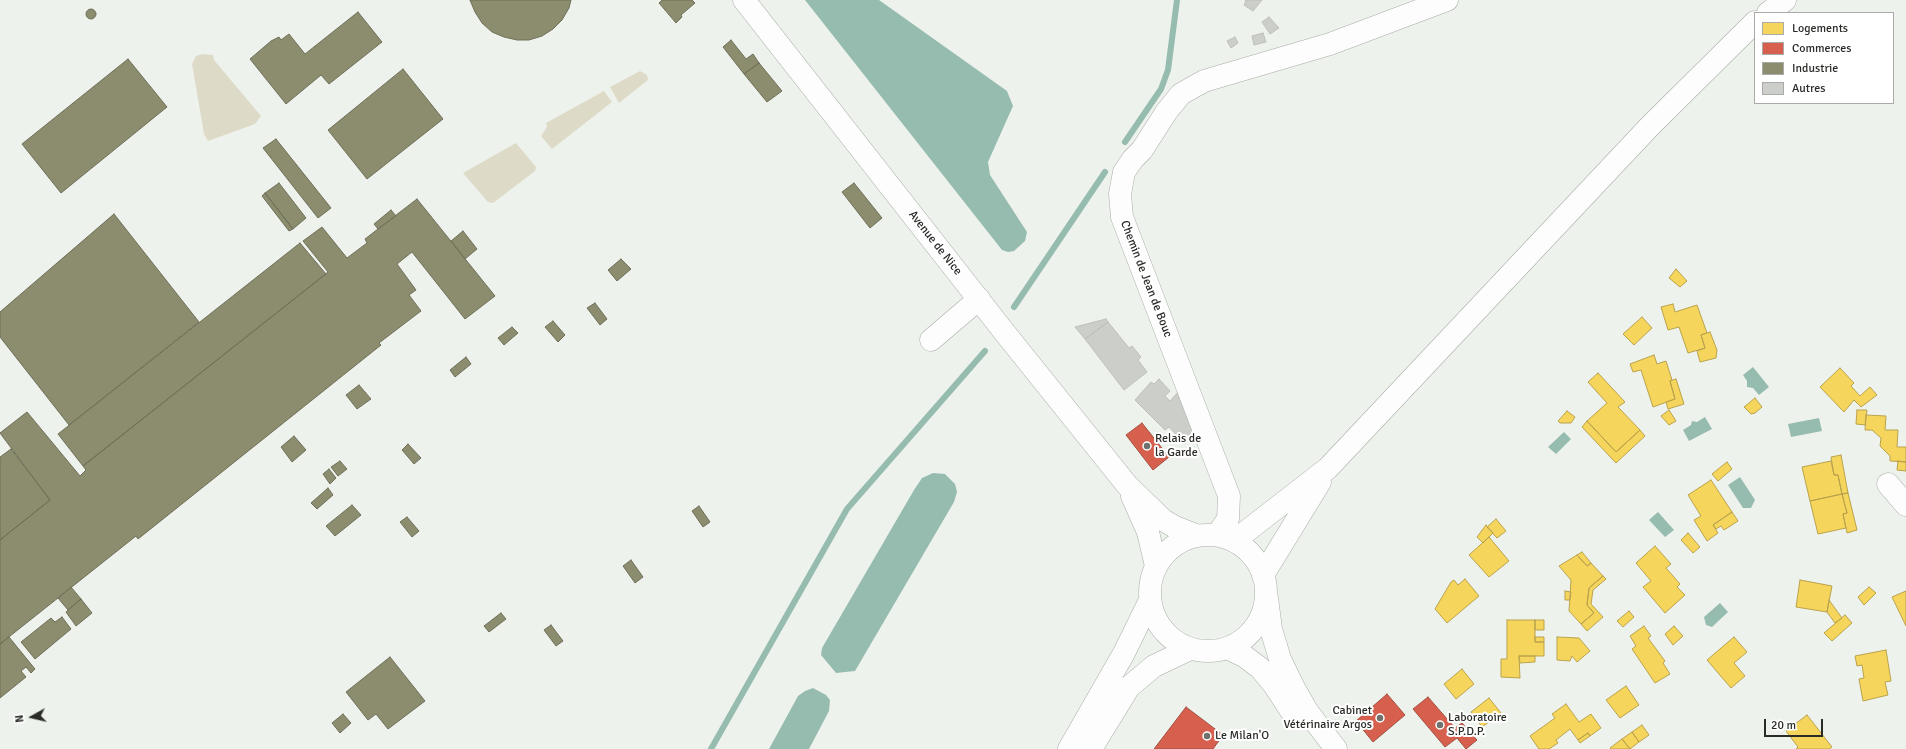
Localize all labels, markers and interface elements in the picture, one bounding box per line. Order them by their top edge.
legend [1754,12,1894,104]
text: Logements [1792,21,1848,36]
text: Commerces [1792,41,1852,56]
text: Industrie [1792,61,1838,76]
text: Autres [1792,81,1825,96]
street label: Avenue de Nice [905,208,965,278]
street label: Chemin de Jean de Bouc [1117,218,1175,340]
place label: Relais de la Garde [1155,432,1201,460]
marker: Relais de la Garde [1142,441,1152,451]
north arrow [12,697,52,737]
place label: Cabinet Vétérinaire Argos [1284,704,1372,732]
place label: Laboratoire S.P.D.P. [1448,711,1507,739]
scale bar [1766,711,1825,737]
marker: Cabinet Vétérinaire Argos [1375,713,1385,723]
text: N [13,714,27,723]
text: 20 m [1771,718,1796,733]
marker: Laboratoire S.P.D.P. [1435,720,1445,730]
place label: Le Milan'O [1215,729,1269,743]
marker: Le Milan'O [1202,731,1212,741]

